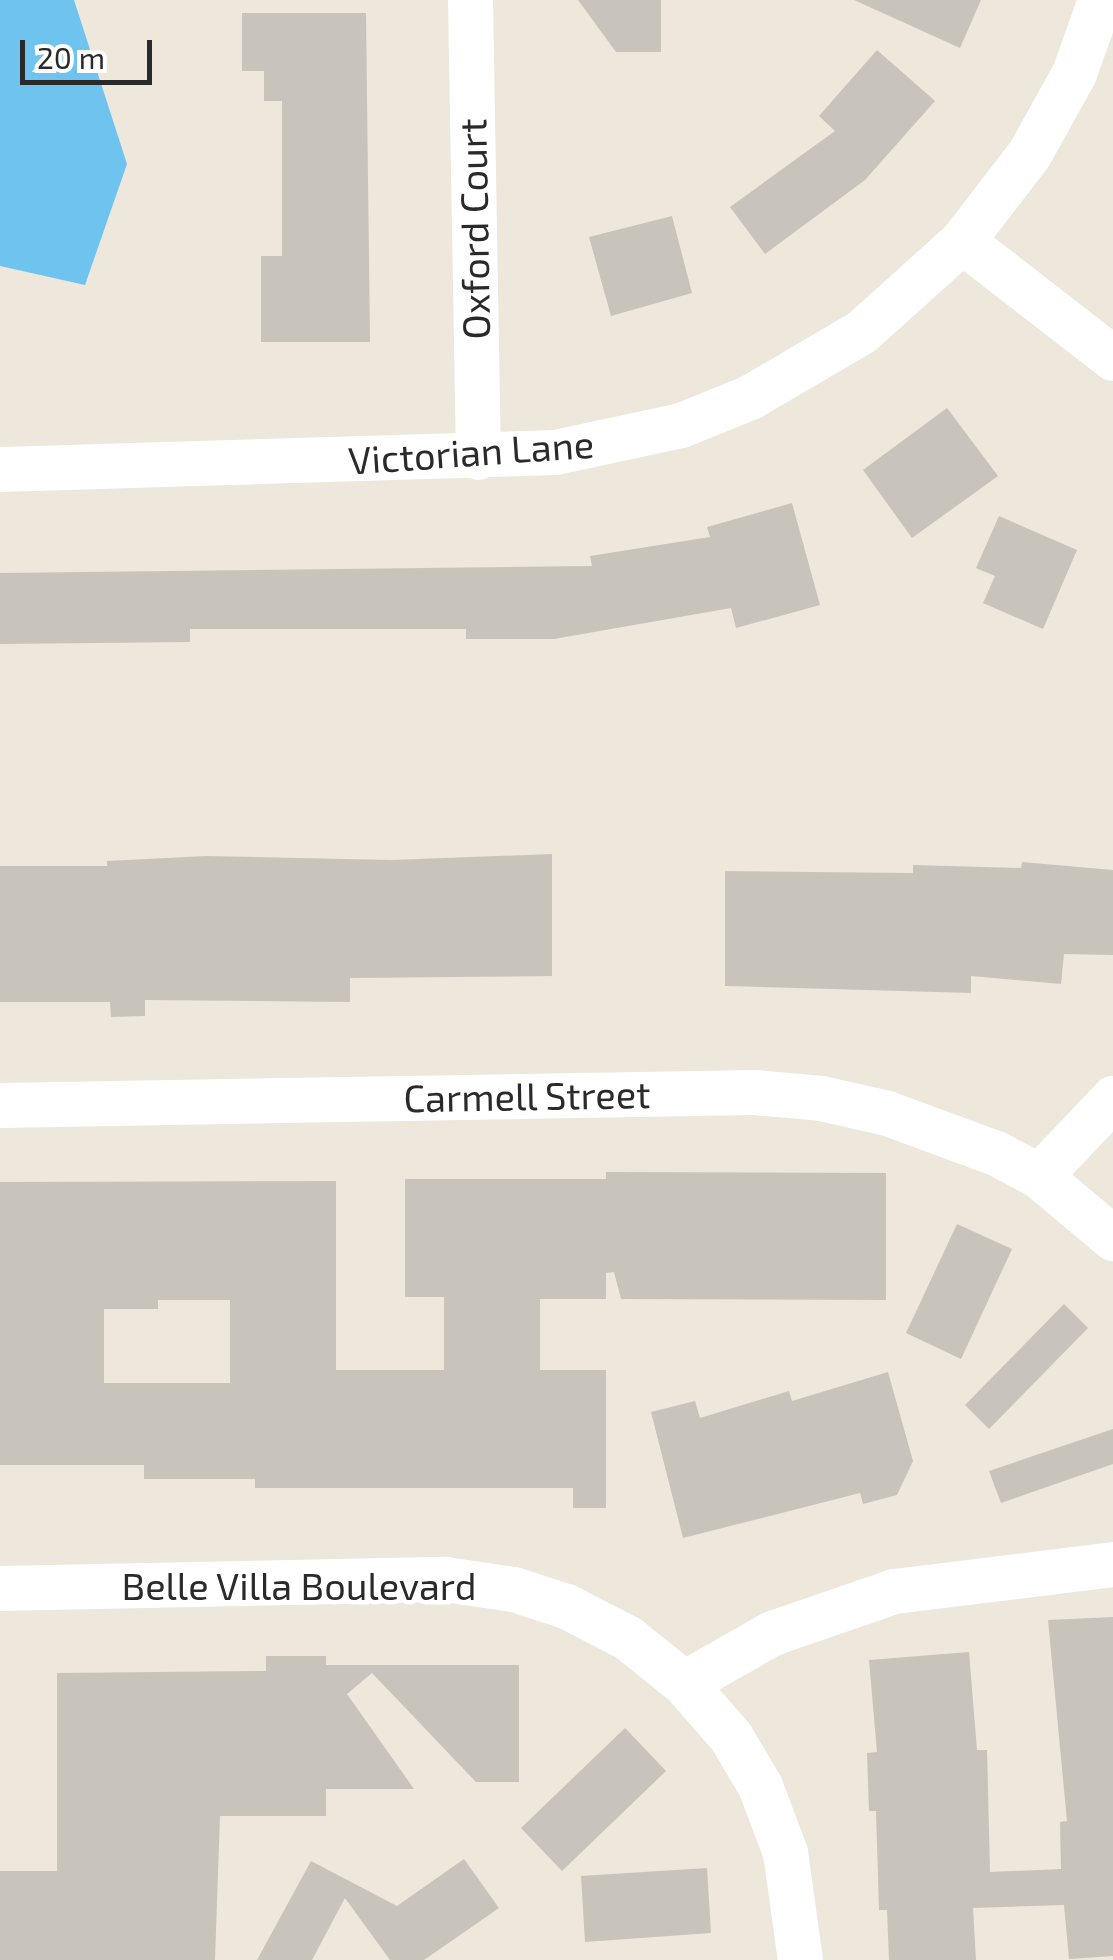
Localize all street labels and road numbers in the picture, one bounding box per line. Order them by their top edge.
street label: Oxford Court [449,118,499,340]
street label: Victorian Lane [347,421,595,483]
street label: Carmell Street [403,1071,651,1121]
street label: Belle Villa Boulevard [121,1563,477,1609]

